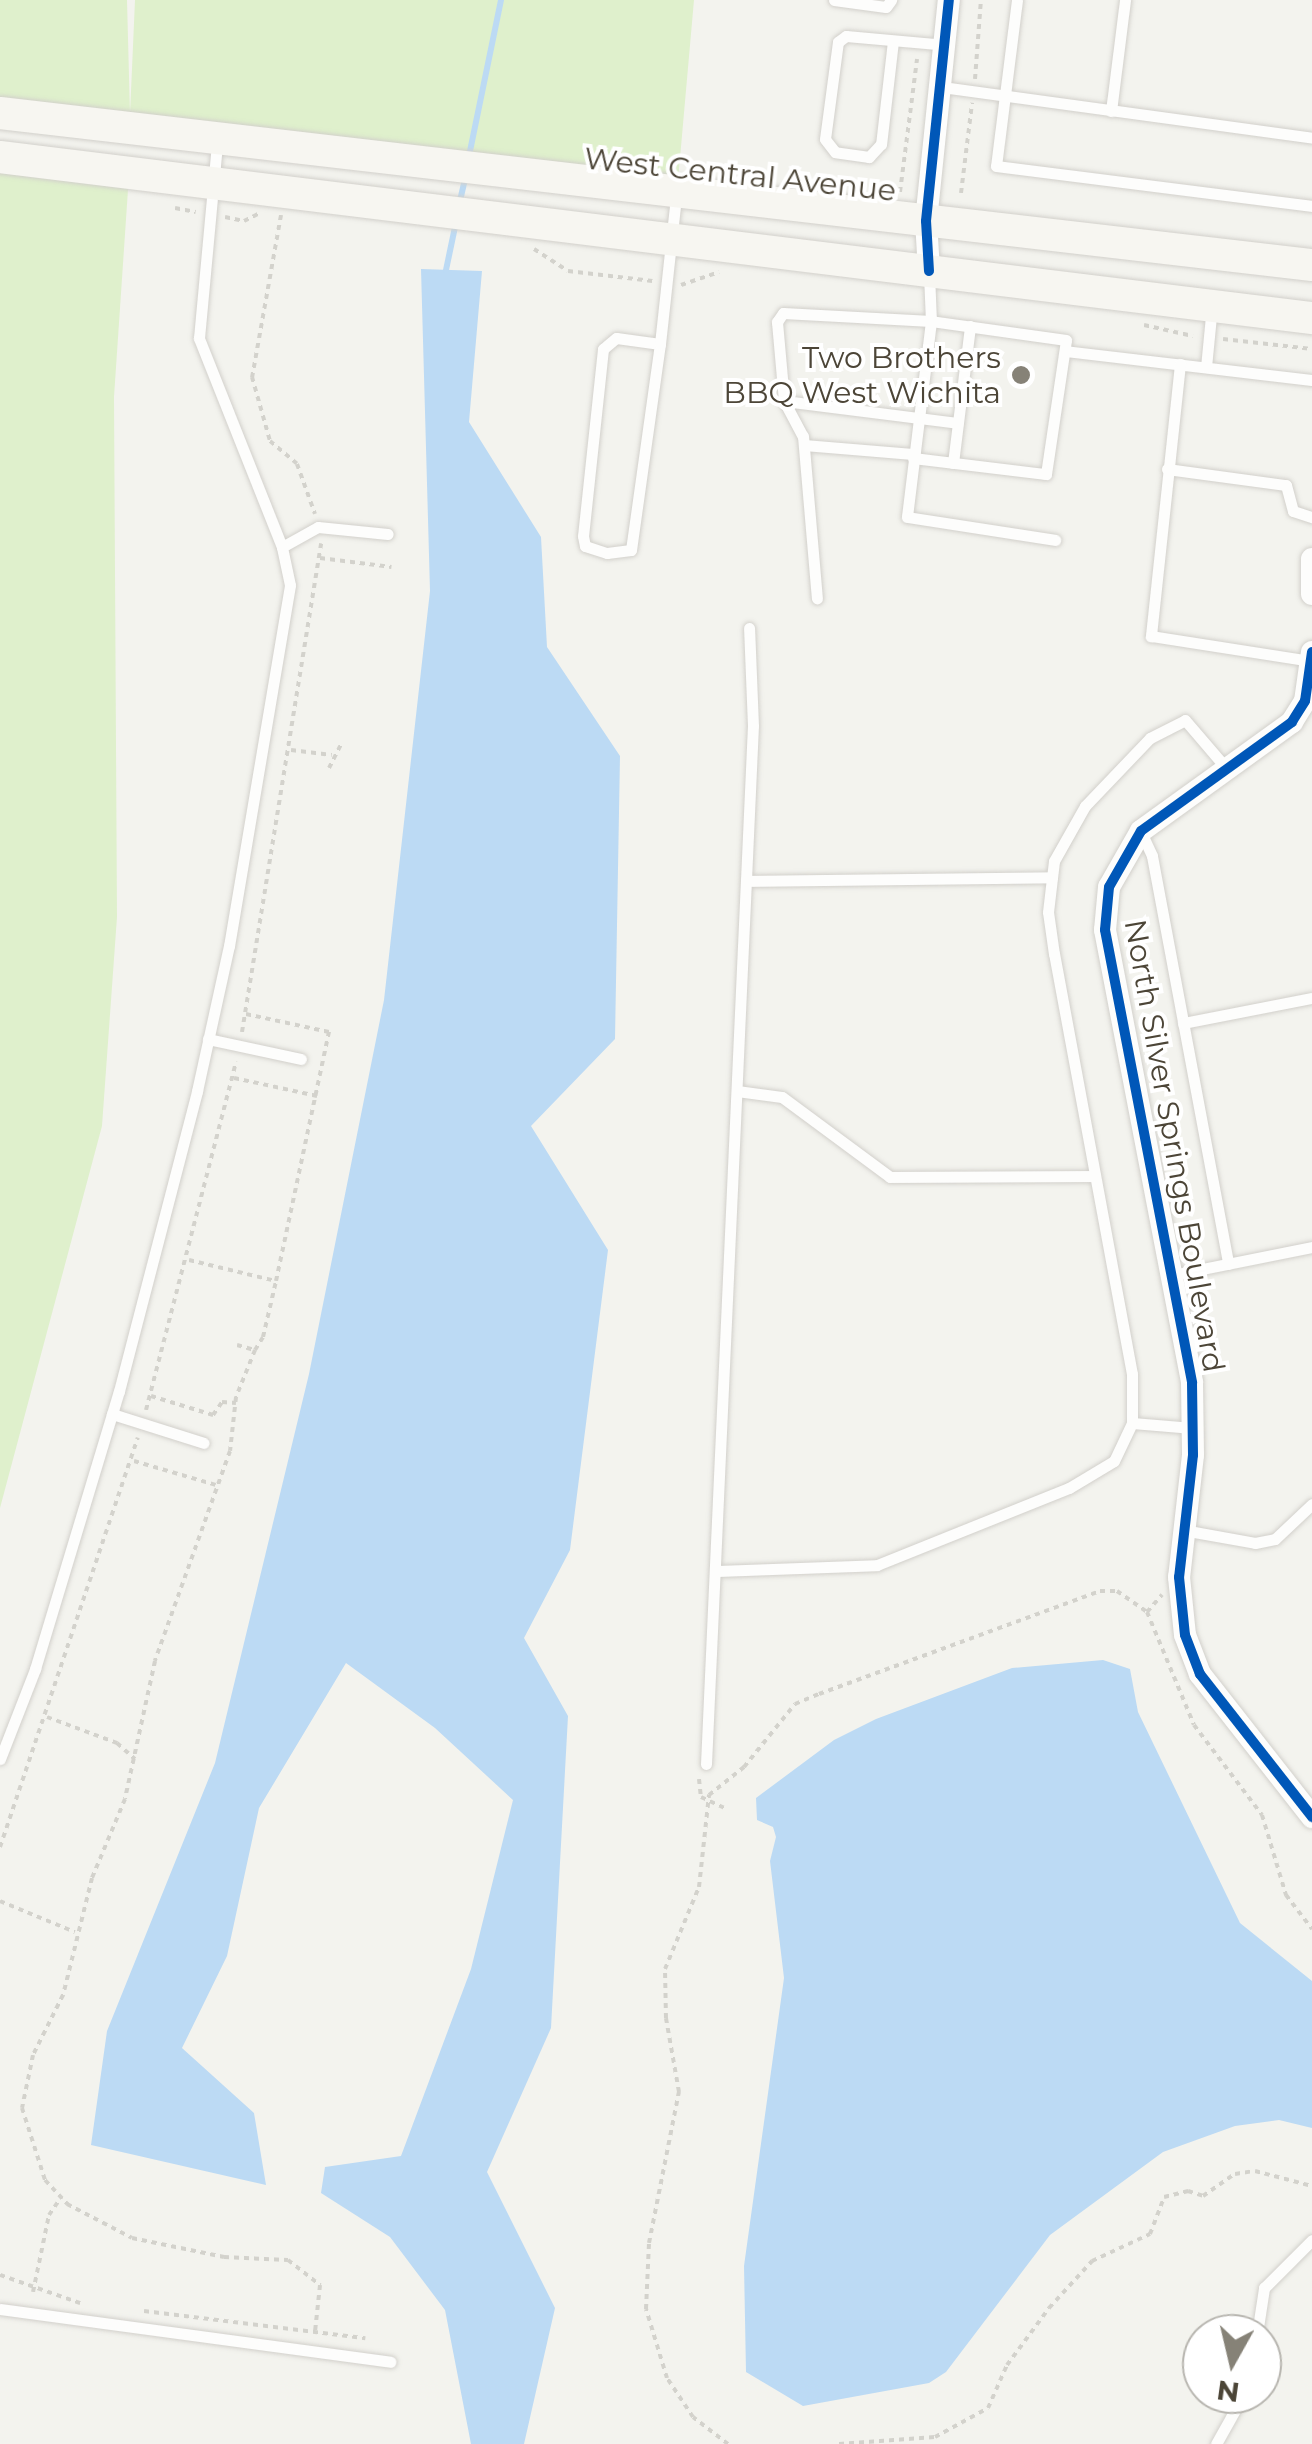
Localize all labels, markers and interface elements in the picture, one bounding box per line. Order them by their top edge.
street label: West Central Avenue [582,141,898,209]
place label: Two Brothers BBQ West Wichita [723,340,1001,410]
marker: Two Brothers BBQ West Wichita [1010,364,1032,386]
street label: North Silver Springs Boulevard [1116,917,1232,1375]
north arrow [1182,2314,1282,2414]
text: N [1215,2373,1242,2410]

